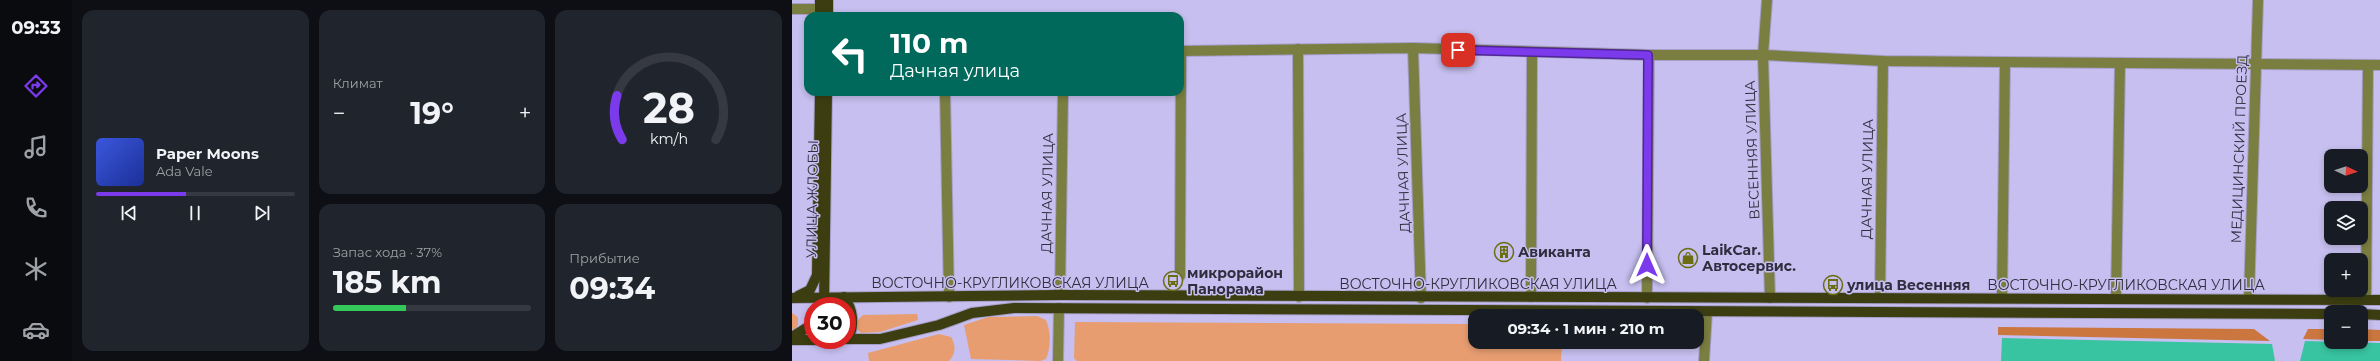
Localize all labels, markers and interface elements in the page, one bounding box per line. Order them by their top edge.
text: 09:33 [11,17,61,39]
text: 110 m [890,26,968,60]
icon: left [824,28,876,80]
pin [1441,33,1475,67]
icon: arrive [1447,39,1469,61]
street label: МЕДИЦИНСКИЙ ПРОЕЗД [2227,54,2251,244]
text: Дачная улица [890,60,1020,82]
icon: directions [22,72,50,100]
text: Климат [333,75,383,91]
street label: ВЕСЕННЯЯ УЛИЦА [1741,80,1763,220]
text: 28 [643,83,695,133]
text: 19° [410,95,454,132]
text: − [333,100,345,127]
text: + [519,100,531,127]
street label: ДАЧНАЯ УЛИЦА [1392,112,1414,233]
street label: ДАЧНАЯ УЛИЦА [1857,118,1877,239]
text: km/h [650,130,688,148]
street label: ДАЧНАЯ УЛИЦА [1037,132,1057,253]
icon: music [22,133,50,161]
street label: УЛИЦА ЖЛОБЫ [802,140,822,258]
text: Paper Moons [156,144,259,163]
north arrow [2324,149,2368,193]
map controls [2324,149,2368,349]
text: Ada Vale [156,163,213,179]
icon: phone [22,194,50,222]
button: layers [2324,201,2368,245]
icon: previous [118,202,140,224]
icon: pause [184,202,206,224]
icon: next [251,202,273,224]
building icon: Авиканта [1493,241,1515,263]
place label: LaikCar. Автосервис. [1702,241,1796,275]
place label: Авиканта [1518,243,1591,261]
text: Запас хода · 37% [333,244,442,260]
position arrow [1626,244,1668,286]
shop icon: LaikCar. Автосервис. [1677,247,1699,269]
text: Прибытие [569,250,640,266]
button: + [2324,253,2368,297]
icon: climate [22,255,50,283]
text: 185 km [333,264,442,301]
place label: микрорайон Панорама [1187,264,1283,298]
text: 09:34 [569,270,655,307]
bus stop icon: микрорайон Панорама [1162,270,1184,292]
street label: ВОСТОЧНО-КРУГЛИКОВСКАЯ УЛИЦА [871,274,1149,292]
bus stop icon: улица Весенняя [1822,274,1844,296]
street label: ВОСТОЧНО-КРУГЛИКОВСКАЯ УЛИЦА [1339,275,1617,293]
place label: улица Весенняя [1846,276,1970,294]
street label: ВОСТОЧНО-КРУГЛИКОВСКАЯ УЛИЦА [1987,276,2265,294]
speed limit sign: 30 [804,297,856,349]
button: − [2324,305,2368,349]
icon: car [22,316,50,344]
text: 09:34 · 1 мин · 210 m [1507,319,1665,338]

